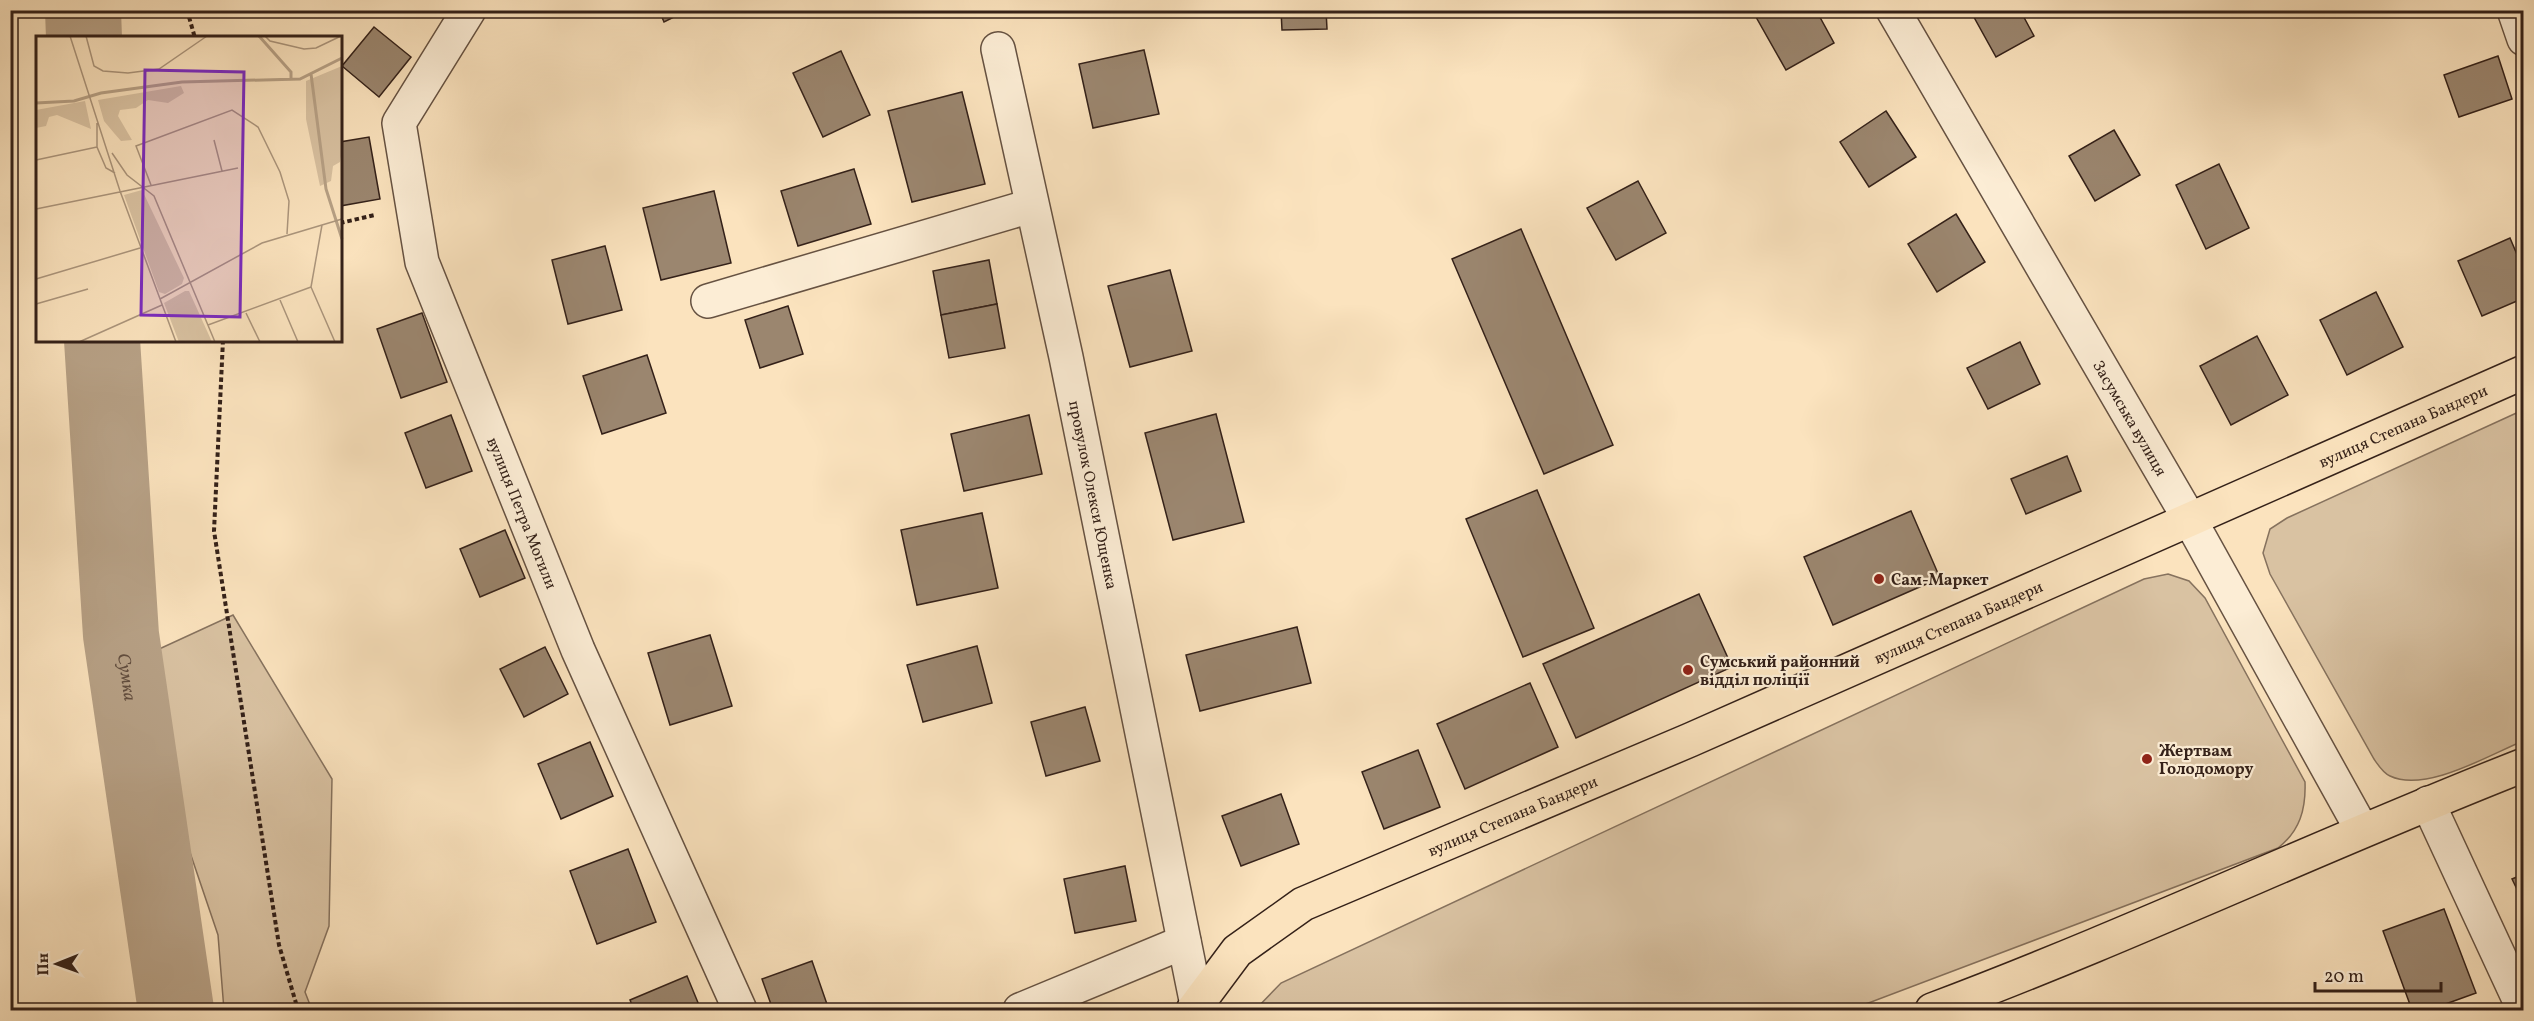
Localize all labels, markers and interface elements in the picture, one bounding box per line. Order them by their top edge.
inset map [36,36,342,342]
street label: Засумська вулиця [2086,357,2171,481]
street label: вулиця Степана Бандери [2316,380,2492,474]
street label: провулок Олекси Ющенка [1062,399,1122,592]
street label: вулиця Петра Могили [481,434,561,593]
place label: Сам-Маркет [1891,570,1989,592]
marker: Сам-Маркет [1872,572,1886,586]
street label: вулиця Степана Бандери [1871,577,2047,670]
water label: Сумка [110,652,142,703]
place label: Сумський районний відділ поліції [1700,652,1860,692]
marker: Сумський районний відділ поліції [1681,663,1695,677]
place label: Жертвам Голодомору [2159,741,2253,781]
marker: Жертвам Голодомору [2140,752,2154,766]
street label: вулиця Степана Бандери [1425,771,1602,863]
north arrow [27,934,87,994]
text: Пн [33,953,55,976]
scale bar [2315,955,2441,993]
text: 20 m [2324,965,2364,990]

